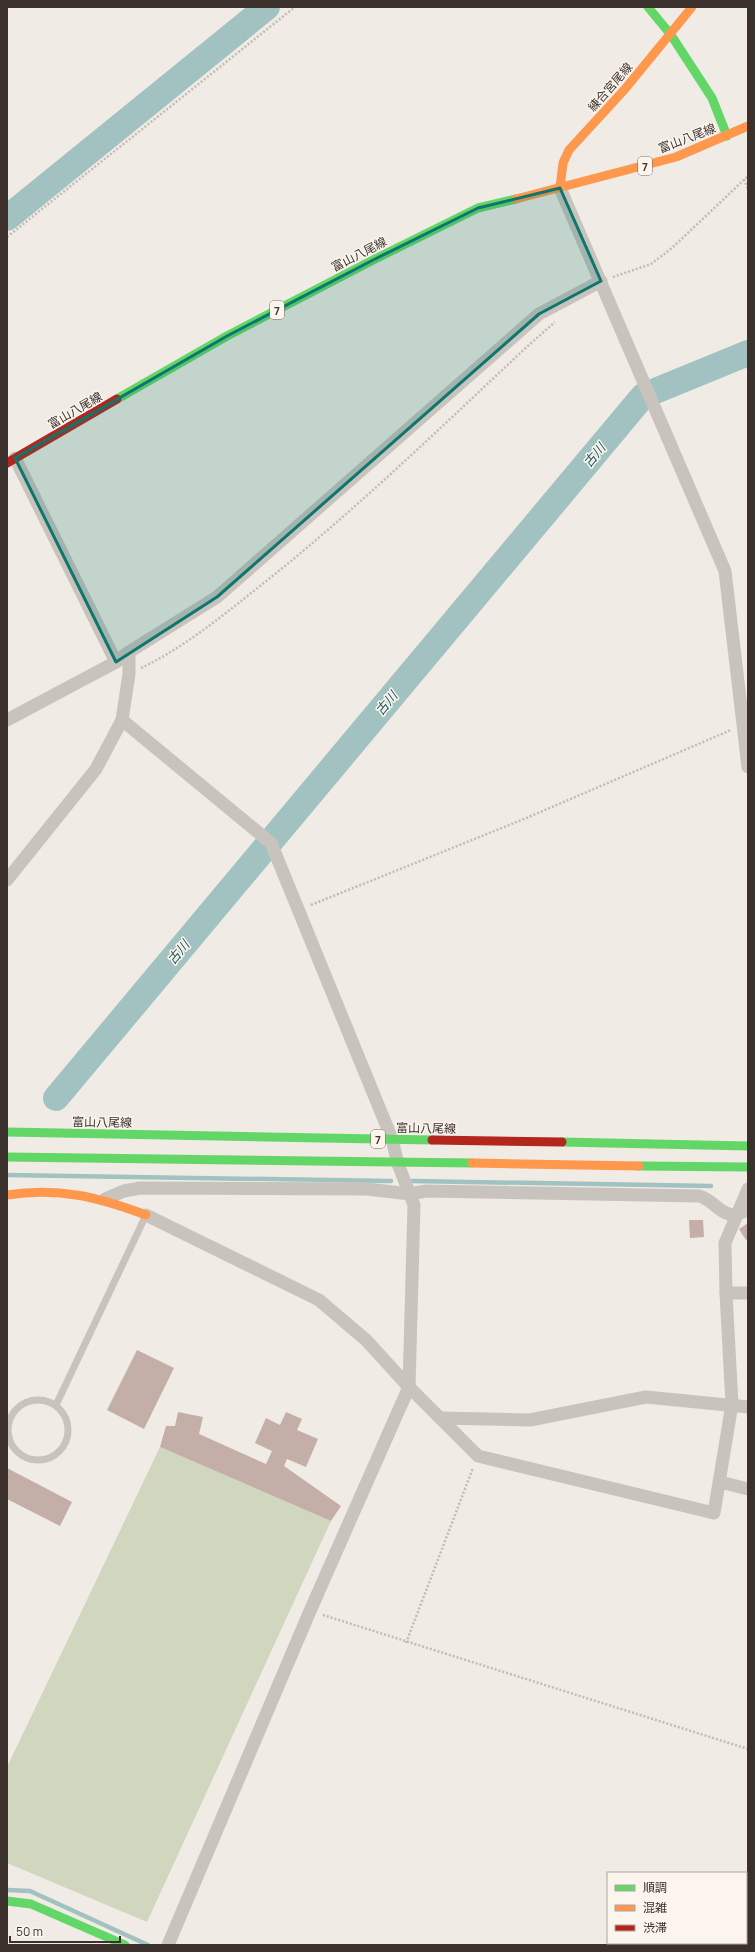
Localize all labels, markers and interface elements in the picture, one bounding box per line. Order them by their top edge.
street label: 練合宮尾線 [584,59,636,115]
street label: 富山八尾線 [656,119,718,157]
road number: 7 [638,157,652,175]
street label: 富山八尾線 [328,233,390,275]
road number: 7 [270,301,284,319]
street label: 富山八尾線 [45,388,105,432]
water label: 古川 [579,438,611,471]
water label: 古川 [371,686,403,719]
water label: 古川 [163,935,195,968]
street label: 富山八尾線 [72,1113,132,1131]
street label: 富山八尾線 [396,1119,456,1137]
road number: 7 [371,1130,385,1148]
legend [607,1872,747,1944]
text: 順調 [643,1879,667,1896]
text: 混雑 [643,1899,667,1916]
scale bar [10,1918,120,1944]
text: 渋滞 [643,1919,667,1936]
text: 50 m [16,1923,43,1940]

